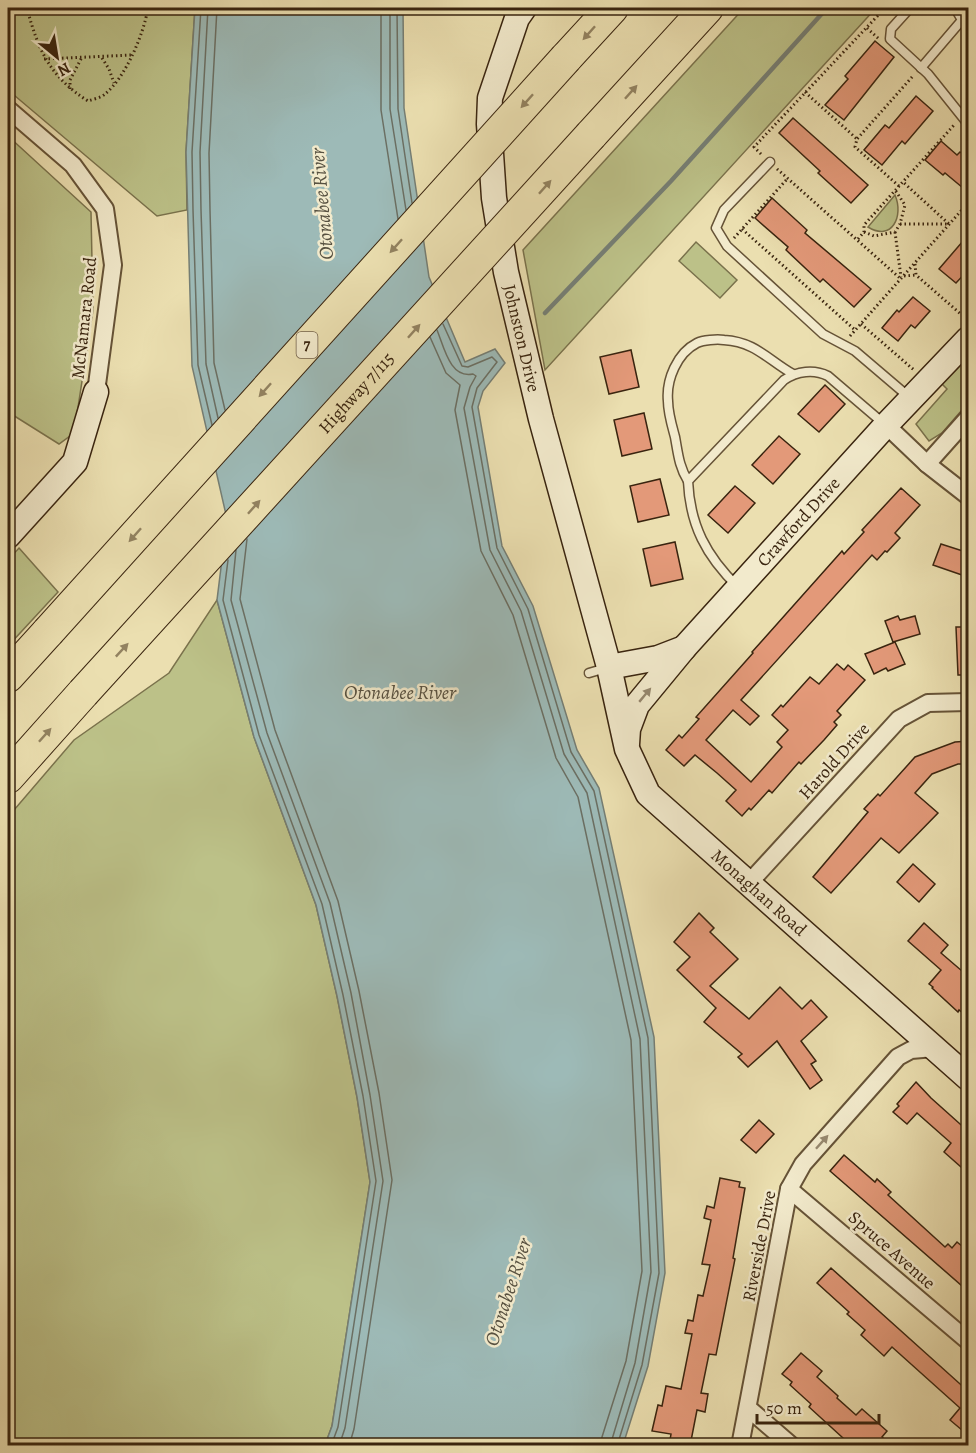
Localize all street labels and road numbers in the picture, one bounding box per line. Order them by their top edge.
street label: McNamara Road [66,256,102,380]
street label: Johnston Drive [497,282,546,394]
road number: 7 [296,332,318,358]
street label: Highway 7/115 [313,347,400,439]
street label: Crawford Drive [751,472,845,572]
street label: Harold Drive [793,718,875,804]
street label: Monaghan Road [706,844,812,942]
street label: Riverside Drive [736,1188,782,1304]
street label: Spruce Avenue [843,1205,941,1295]

